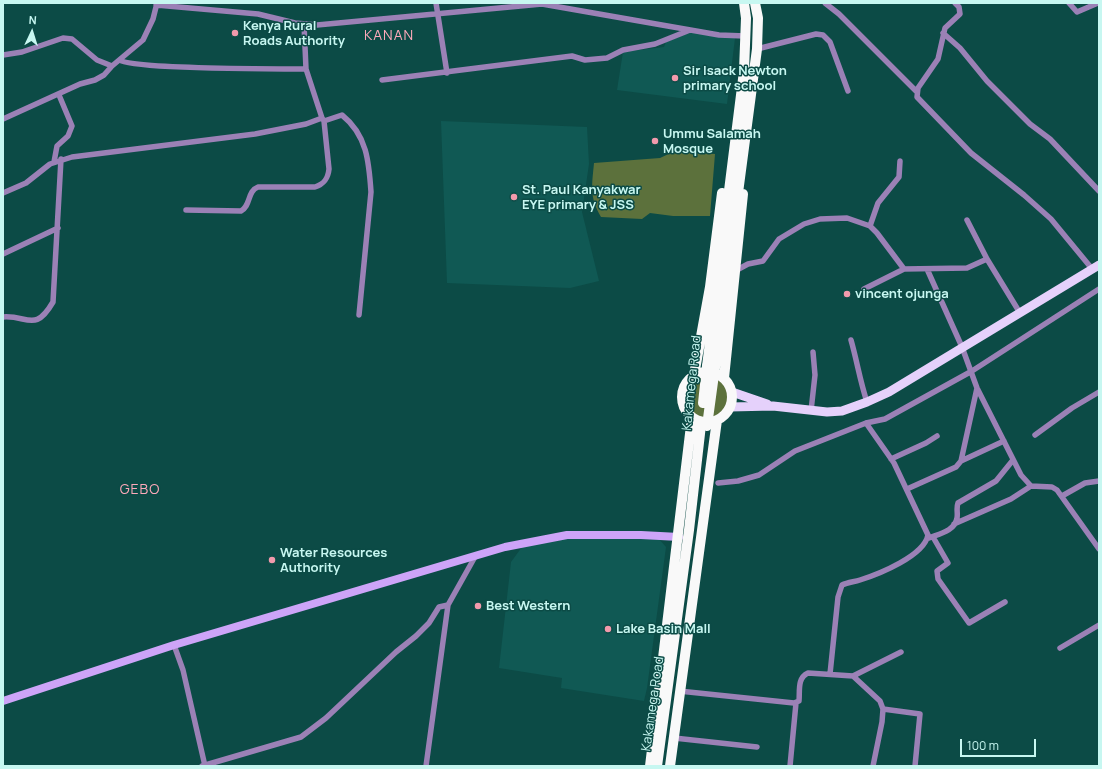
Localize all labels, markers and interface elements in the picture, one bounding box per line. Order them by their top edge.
north arrow [12,12,52,52]
text: N [28,12,37,27]
place label: Kenya Rural Roads Authority [243,18,345,49]
marker: Kenya Rural Roads Authority [230,28,240,38]
district label: KANAN [364,28,414,44]
place label: Sir Isack Newton primary school [683,63,787,94]
marker: Sir Isack Newton primary school [670,73,680,83]
place label: Ummu Salamah Mosque [663,126,761,157]
marker: Ummu Salamah Mosque [650,136,660,146]
place label: St. Paul Kanyakwar EYE primary & JSS [522,182,641,213]
marker: St. Paul Kanyakwar EYE primary & JSS [509,192,519,202]
place label: vincent ojunga [855,286,949,302]
marker: vincent ojunga [842,289,852,299]
street label: Kakamega Road [679,335,705,431]
district label: GEBO [120,482,160,498]
place label: Water Resources Authority [280,545,387,576]
marker: Water Resources Authority [267,555,277,565]
place label: Best Western [486,598,570,614]
marker: Best Western [473,601,483,611]
place label: Lake Basin Mall [616,621,711,637]
marker: Lake Basin Mall [603,624,613,634]
street label: Kakamega Road [639,656,667,752]
scale bar [962,731,1038,757]
text: 100 m [967,737,999,754]

